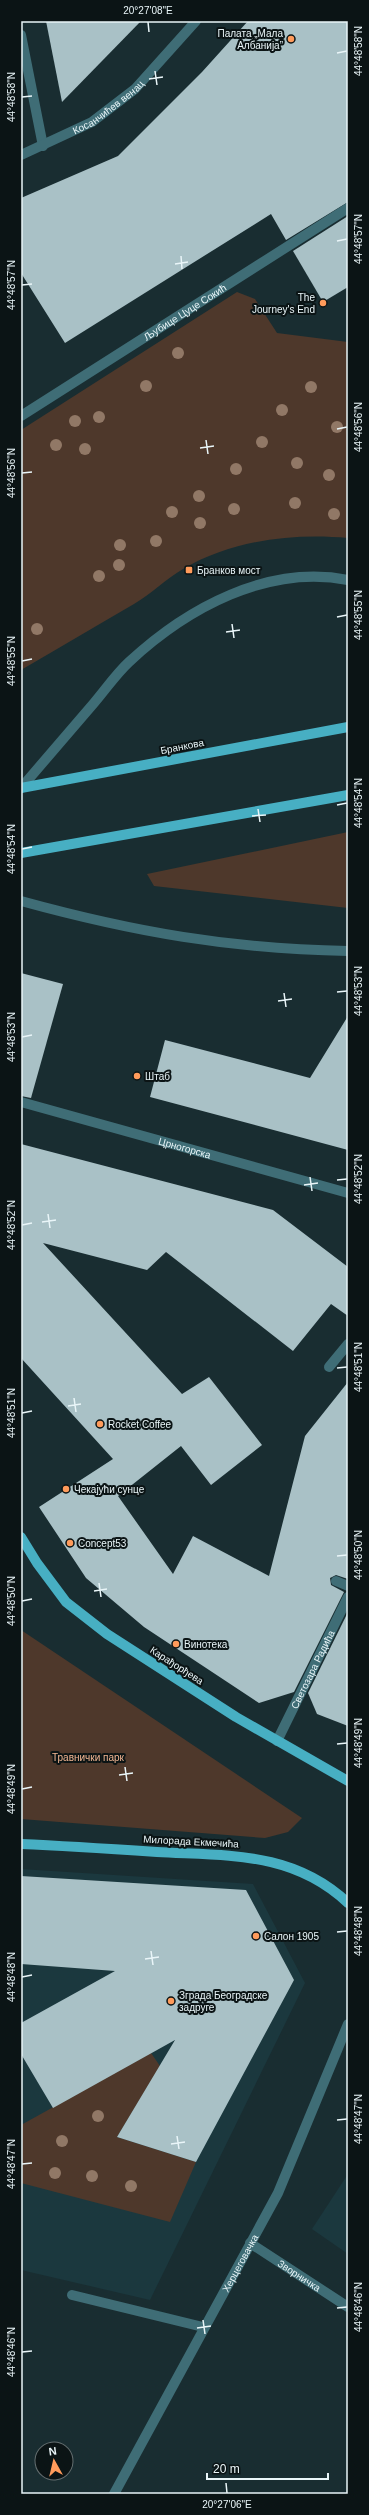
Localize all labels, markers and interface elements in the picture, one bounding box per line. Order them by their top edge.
text: 20°27'08"E [123,5,173,16]
text: 44°48'58"N [353,26,364,76]
place label: Палата „Мала Албанија” [218,28,283,51]
marker: Палата „Мала Албанија” [286,34,296,44]
text: 44°48'58"N [6,72,17,122]
street label: Косанчићев венац [71,78,146,136]
text: 44°48'57"N [353,214,364,264]
text: 44°48'57"N [6,260,17,310]
street label: Љубице Цуце Сокић [142,282,228,343]
place label: The Journey's End [252,292,315,315]
marker: The Journey's End [318,298,328,308]
text: 44°48'56"N [353,402,364,452]
text: 44°48'56"N [6,448,17,498]
marker: Бранков мост [184,565,194,575]
place label: Бранков мост [197,565,261,576]
text: 44°48'55"N [353,590,364,640]
text: 44°48'55"N [6,636,17,686]
street label: Бранкова [159,737,205,756]
text: 44°48'54"N [353,778,364,828]
text: 44°48'54"N [6,824,17,874]
text: 44°48'53"N [353,966,364,1016]
text: 44°48'53"N [6,1012,17,1062]
marker: Штаб [132,1071,142,1081]
place label: Штаб [145,1071,170,1082]
street label: Црногорска [157,1136,212,1161]
text: 44°48'52"N [353,1154,364,1204]
text: 44°48'52"N [6,1200,17,1250]
text: 44°48'51"N [353,1342,364,1392]
text: 44°48'51"N [6,1388,17,1438]
marker: Rocket Coffee [95,1419,105,1429]
place label: Rocket Coffee [108,1419,172,1430]
marker: Чекајући сунце [61,1484,71,1494]
place label: Чекајући сунце [74,1484,145,1495]
text: 44°48'50"N [353,1530,364,1580]
marker: Concept53 [65,1538,75,1548]
place label: Concept53 [78,1538,127,1549]
text: 44°48'50"N [6,1576,17,1626]
street label: Светозара Радића [289,1628,337,1711]
marker: Винотека [171,1639,181,1649]
place label: Винотека [184,1639,228,1650]
street label: Карађорђева [148,1644,206,1687]
text: 44°48'49"N [353,1718,364,1768]
park label: Травнички парк [52,1752,125,1763]
text: 44°48'49"N [6,1764,17,1814]
street label: Милорада Екмечића [143,1834,240,1850]
text: 44°48'48"N [353,1906,364,1956]
marker: Салон 1905 [251,1931,261,1941]
place label: Салон 1905 [264,1931,319,1942]
text: 44°48'48"N [6,1952,17,2002]
place label: Зграда Београдске задруге [179,1990,268,2013]
marker: Зграда Београдске задруге [166,1996,176,2006]
text: 44°48'47"N [353,2094,364,2144]
text: 44°48'47"N [6,2139,17,2189]
street label: Херцеговачка [220,2232,261,2294]
street label: Зворничка [276,2258,323,2294]
text: 44°48'46"N [353,2282,364,2332]
text: 44°48'46"N [6,2327,17,2377]
north arrow [34,2441,74,2481]
text: N [48,2445,57,2458]
scale bar [207,2455,328,2481]
text: 20 m [213,2462,240,2476]
text: 20°27'06"E [202,2499,252,2510]

